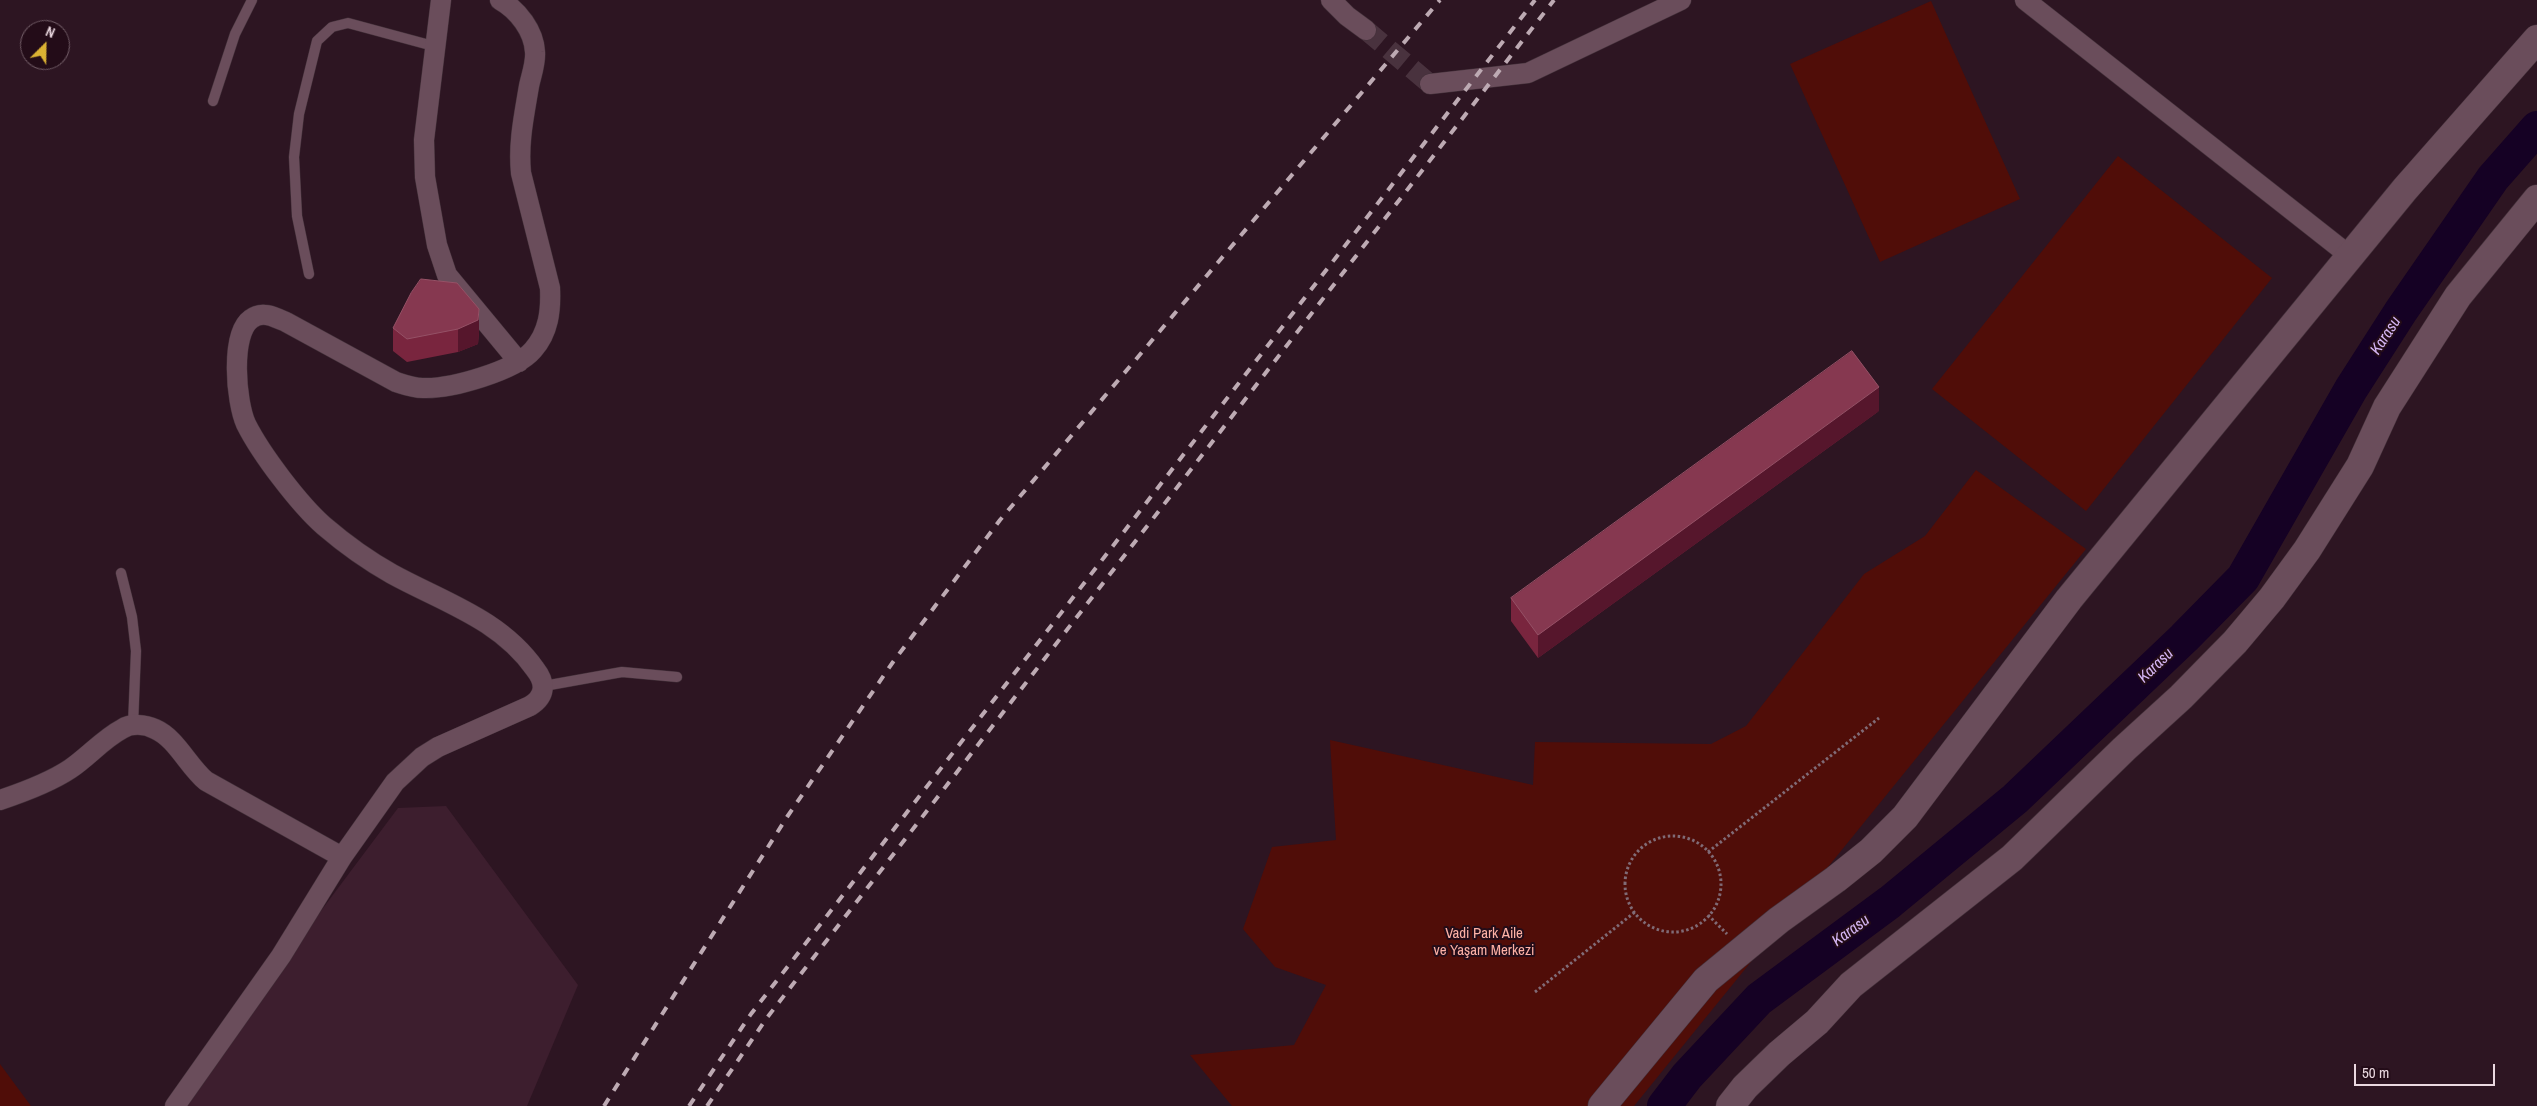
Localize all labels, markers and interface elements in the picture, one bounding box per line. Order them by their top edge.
north arrow [20,20,70,70]
text: N [43,22,58,42]
water label: Karasu [2367,313,2405,359]
water label: Karasu [2134,645,2178,687]
water label: Karasu [1829,911,1873,951]
park label: Vadi Park Aile ve Yaşam Merkezi [1434,925,1534,960]
scale bar [2357,1054,2498,1086]
text: 50 m [2362,1062,2389,1083]

